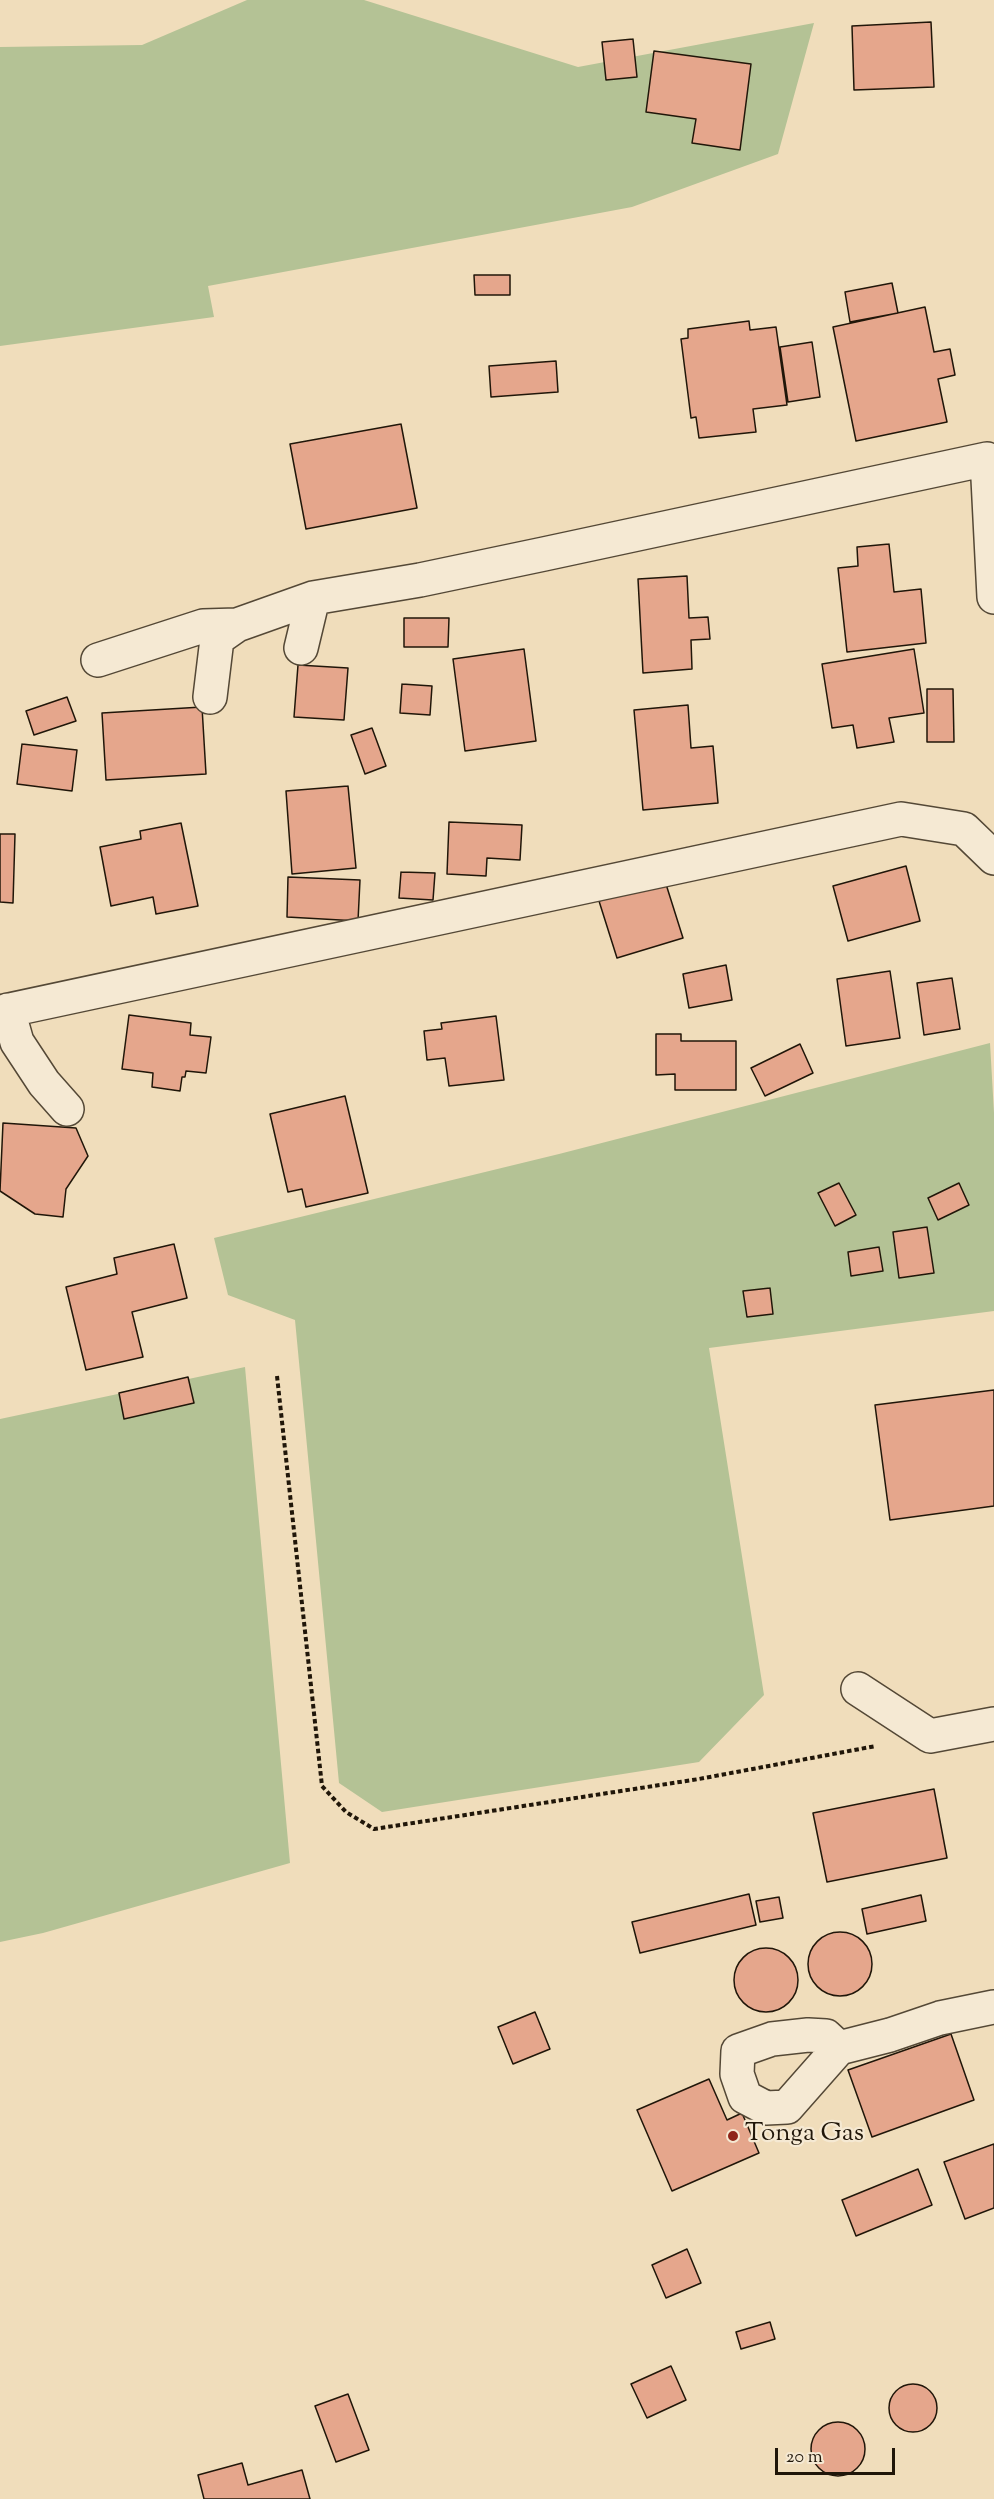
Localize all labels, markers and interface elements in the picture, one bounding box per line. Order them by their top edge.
place label: Tonga Gas [745,2120,864,2152]
marker: Tonga Gas [726,2129,740,2143]
scale bar [778,2436,898,2474]
text: 20 m [786,2445,823,2471]

